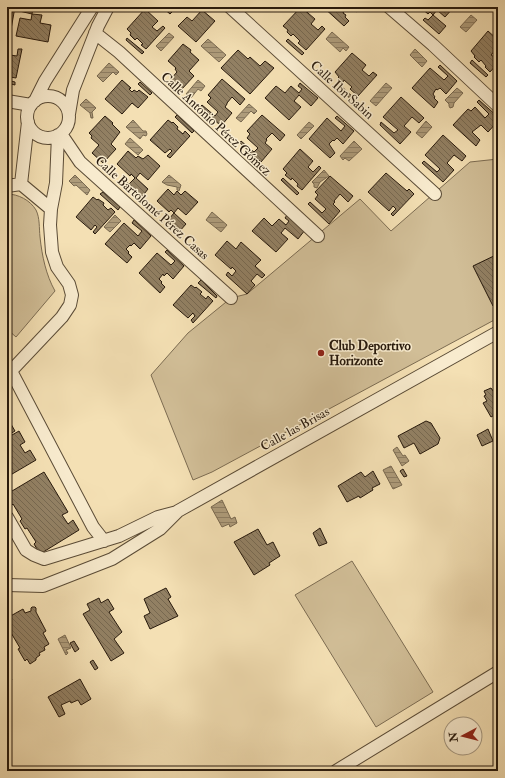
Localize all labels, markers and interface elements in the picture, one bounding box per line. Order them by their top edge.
street label: Calle Ibn Sabin [307,57,377,123]
street label: Calle Antonio Pérez Gómez [158,69,275,180]
street label: Calle Bartolomé Pérez Casas [92,153,213,264]
place label: Club Deportivo Horizonte [329,338,411,369]
marker: Club Deportivo Horizonte [316,348,326,358]
street label: Calle las Brisas [258,403,333,455]
north arrow [443,716,483,756]
text: N [446,730,461,744]

